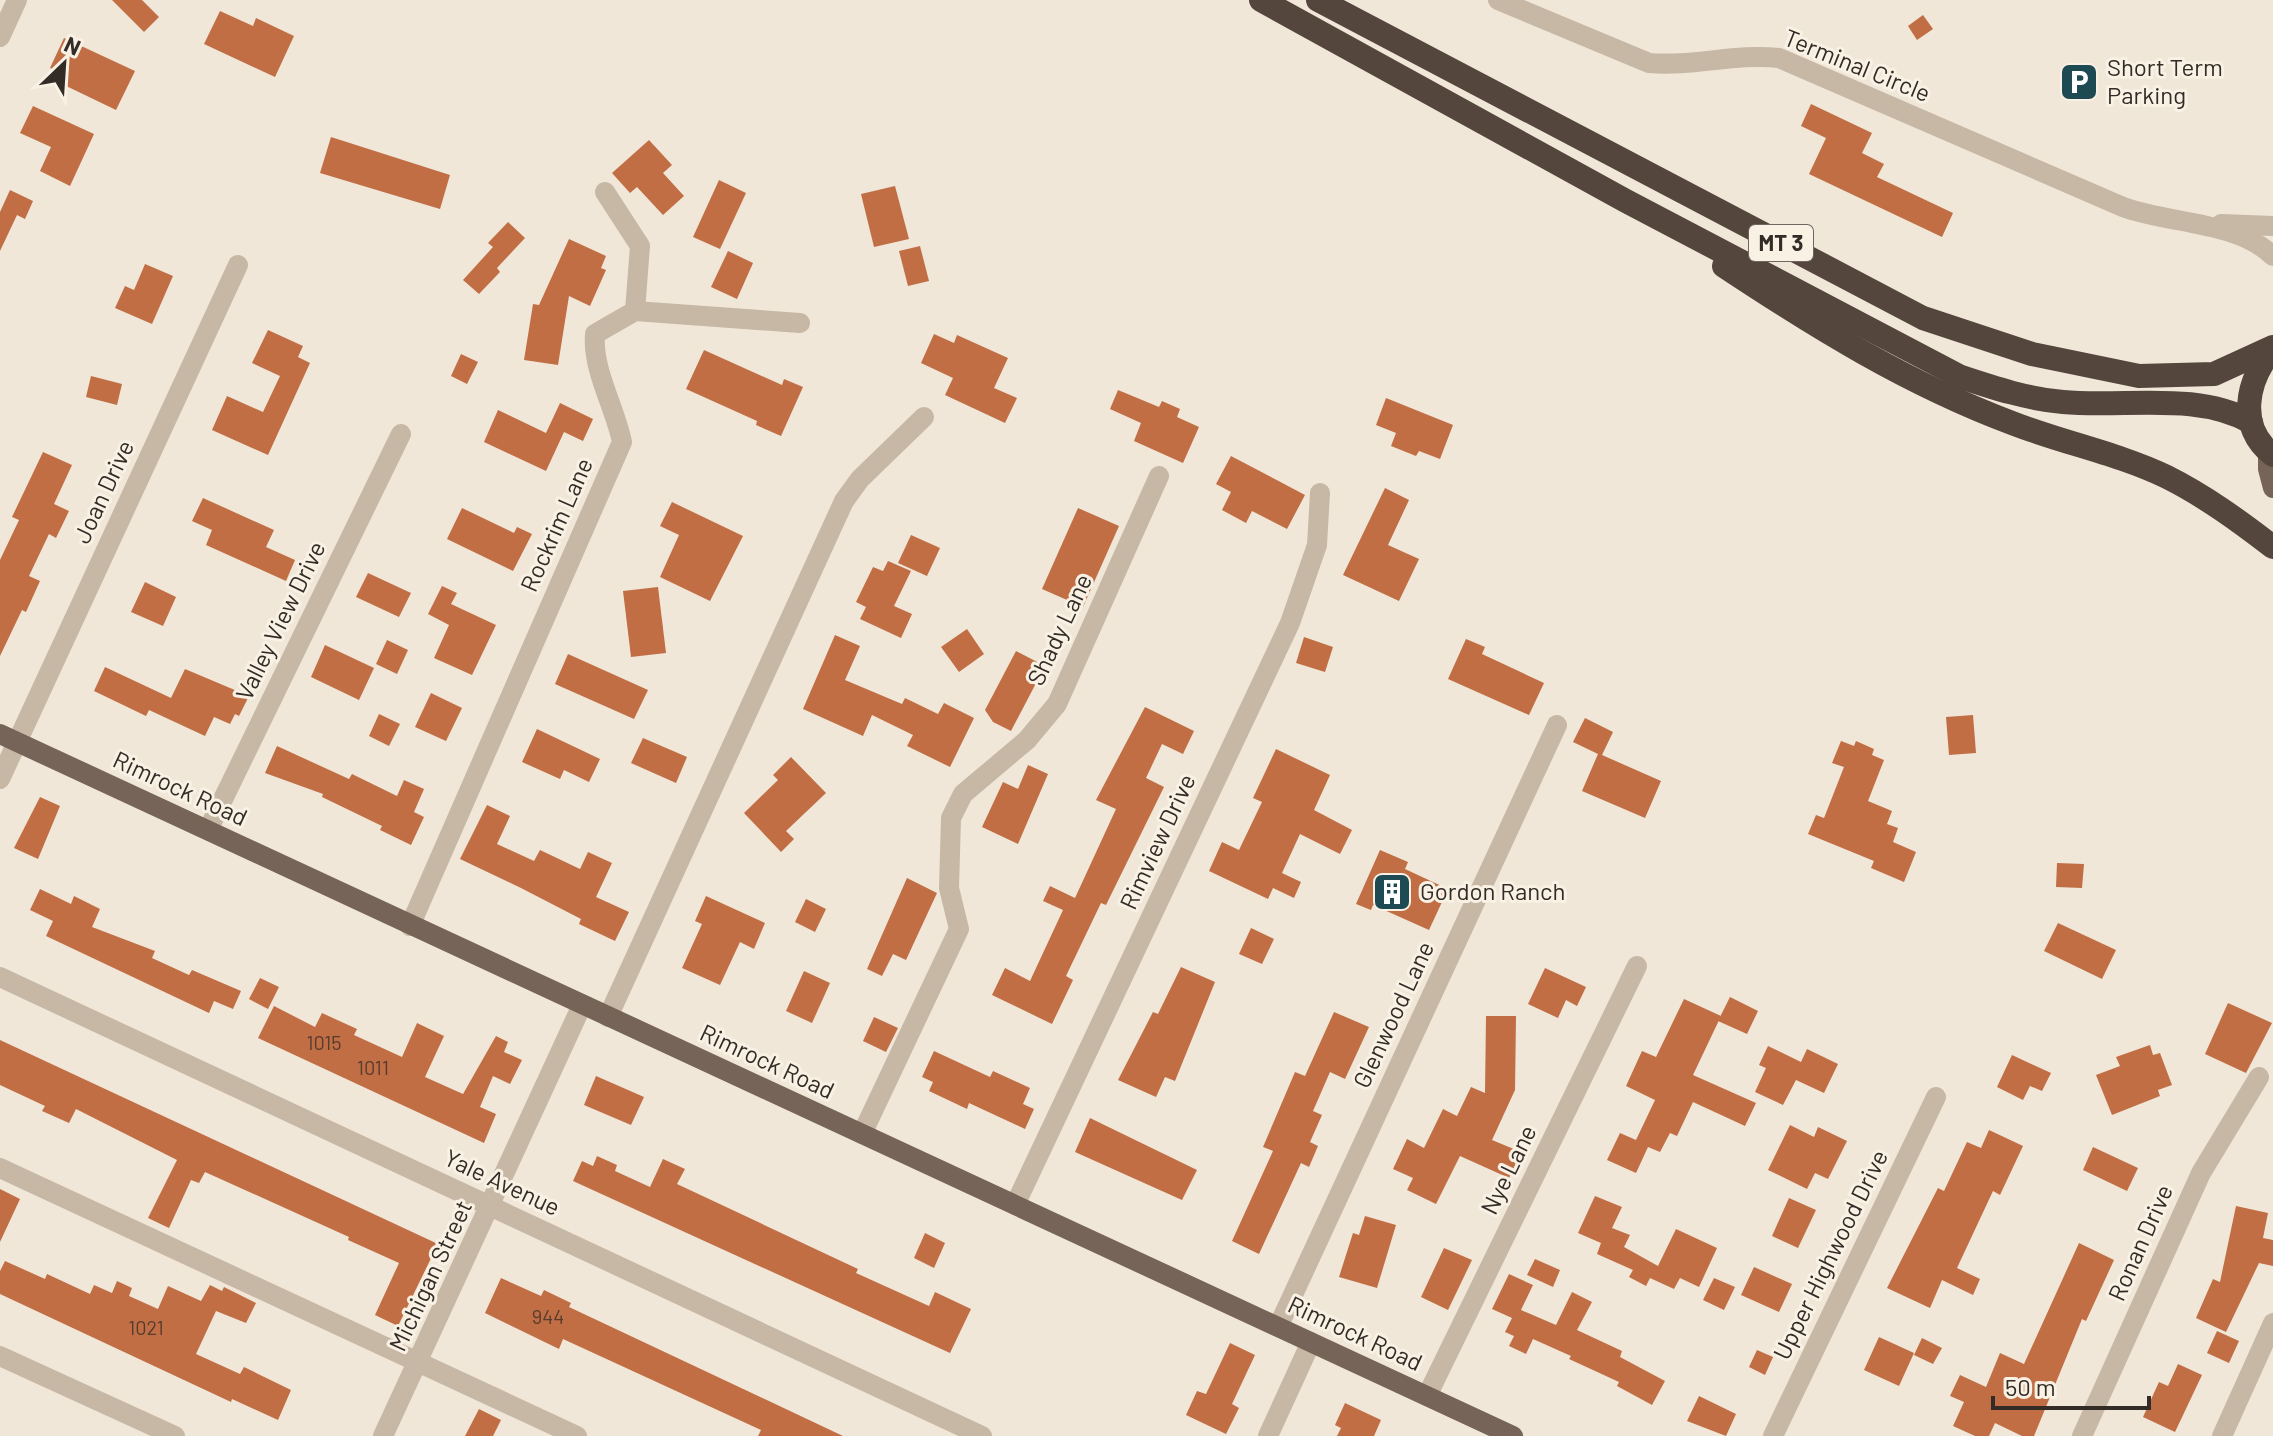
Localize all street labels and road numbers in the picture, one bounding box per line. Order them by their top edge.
street label: Terminal Circle [1780,22,1935,107]
road number: MT 3 [1749,225,1813,261]
street label: Joan Drive [66,435,139,548]
street label: Rockrim Lane [513,453,598,596]
street label: Valley View Drive [229,536,331,704]
street label: Shady Lane [1020,569,1097,690]
street label: Rimrock Road [109,744,252,831]
street label: Rimview Drive [1113,769,1201,914]
street label: Glenwood Lane [1346,937,1439,1092]
street label: Rimrock Road [696,1017,839,1104]
street label: Nye Lane [1474,1120,1542,1219]
street label: Yale Avenue [440,1142,565,1221]
street label: Upper Highwood Drive [1766,1145,1893,1364]
street label: Ronan Drive [2101,1180,2178,1305]
street label: Michigan Street [382,1195,477,1355]
street label: Rimrock Road [1284,1289,1427,1376]

